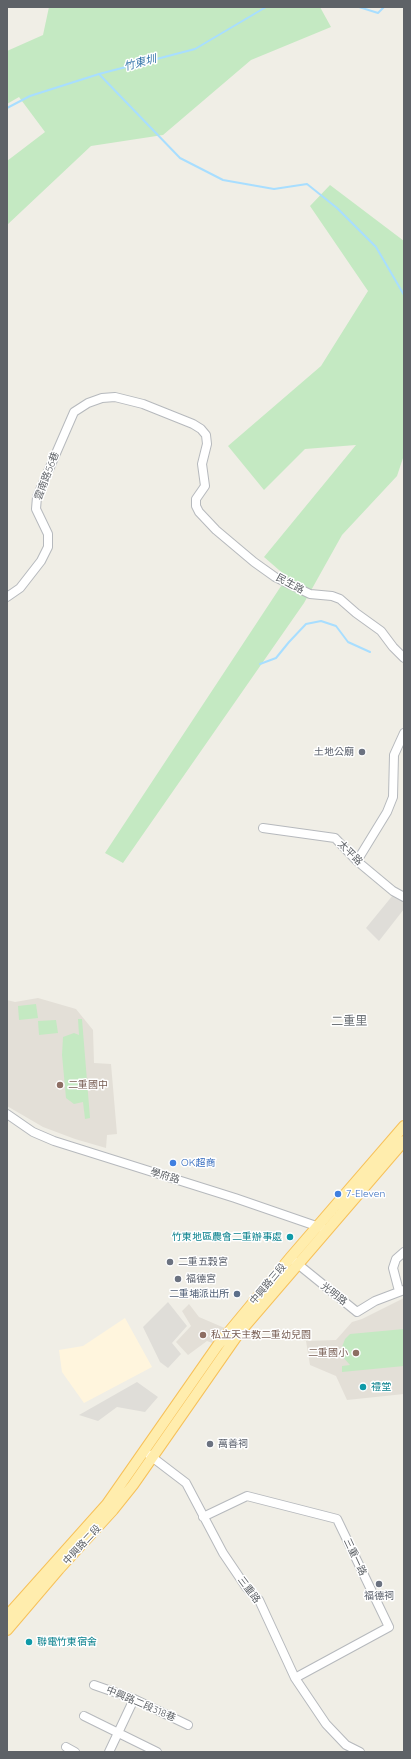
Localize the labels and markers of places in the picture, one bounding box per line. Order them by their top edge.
place label: 土地公廟 [314,746,354,758]
marker: 土地公廟 [357,747,367,757]
place label: 二重國中 [68,1079,108,1091]
marker: 二重國中 [55,1080,65,1090]
place label: OK超商 [181,1157,215,1169]
marker: OK超商 [168,1158,178,1168]
place label: 7-Eleven [346,1188,385,1200]
marker: 7-Eleven [333,1189,343,1199]
place label: 竹東地區農會二重辦事處 [172,1231,282,1243]
marker: 竹東地區農會二重辦事處 [285,1232,295,1242]
place label: 二重五穀宮 [178,1256,228,1268]
marker: 二重五穀宮 [165,1257,175,1267]
place label: 福德宮 [186,1273,216,1285]
marker: 福德宮 [173,1274,183,1284]
place label: 二重埔派出所 [169,1288,229,1300]
marker: 二重埔派出所 [232,1289,242,1299]
place label: 私立天主教二重幼兒園 [211,1329,311,1341]
marker: 私立天主教二重幼兒園 [198,1330,208,1340]
place label: 二重國小 [308,1347,348,1359]
marker: 二重國小 [351,1348,361,1358]
place label: 禮堂 [371,1381,391,1393]
marker: 禮堂 [358,1382,368,1392]
place label: 萬善祠 [218,1438,248,1450]
marker: 萬善祠 [205,1439,215,1449]
marker: 福德祠 [374,1579,384,1589]
place label: 福德祠 [364,1590,394,1602]
place label: 聯電竹東宿舍 [37,1636,97,1648]
marker: 聯電竹東宿舍 [24,1637,34,1647]

